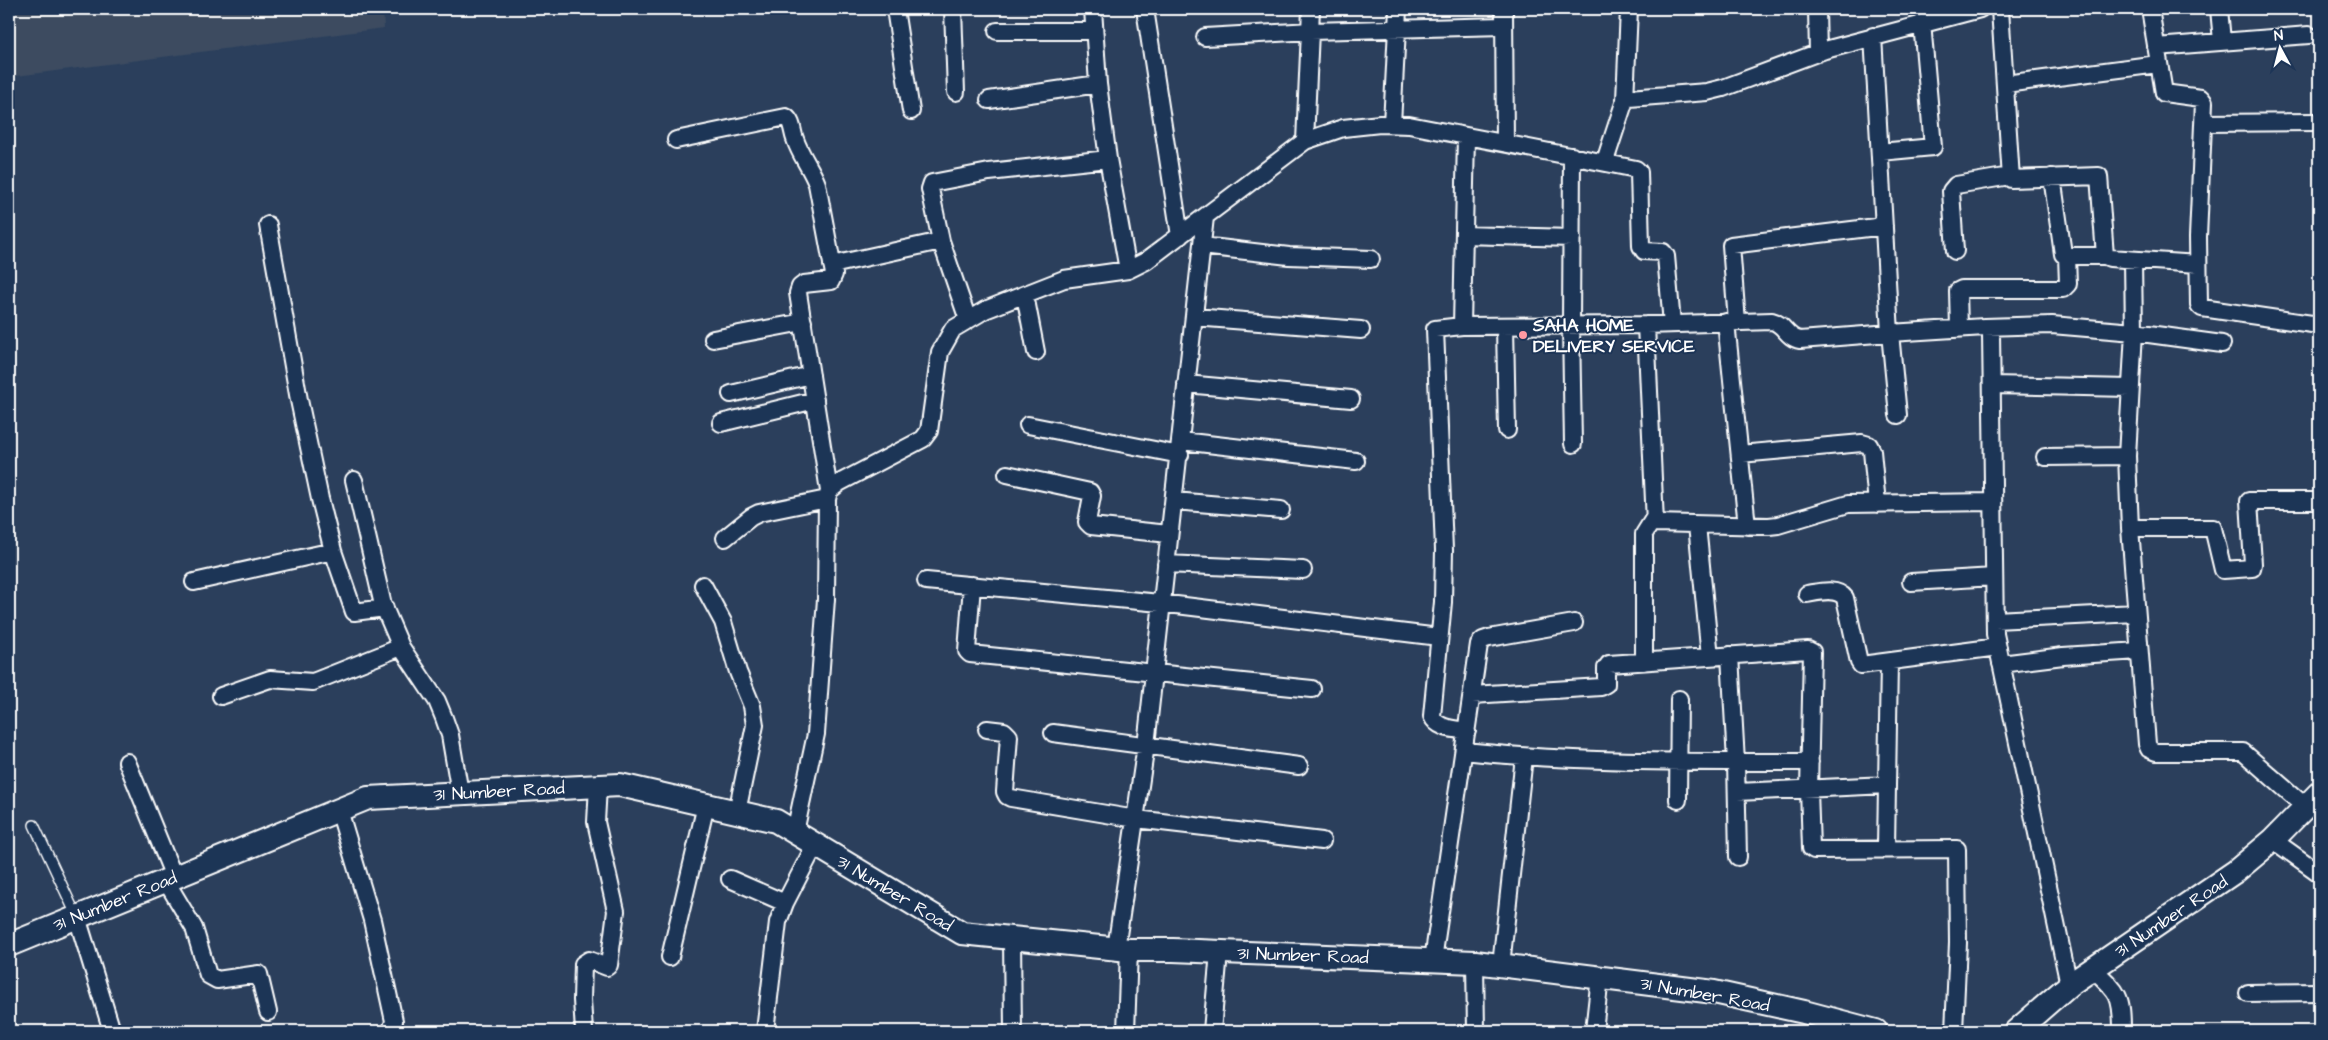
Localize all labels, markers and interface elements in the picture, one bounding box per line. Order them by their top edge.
north arrow [2256,22,2306,72]
text: N [2273,26,2284,47]
place label: SAHA HOME DELIVERY SERVICE [1532,313,1695,359]
marker: SAHA HOME DELIVERY SERVICE [1517,329,1529,341]
street label: 31 Number Road [433,776,565,807]
street label: 31 Number Road [832,849,958,938]
street label: 31 Number Road [50,865,181,938]
street label: 31 Number Road [2110,869,2233,964]
street label: 31 Number Road [1237,941,1369,970]
street label: 31 Number Road [1638,971,1772,1018]

